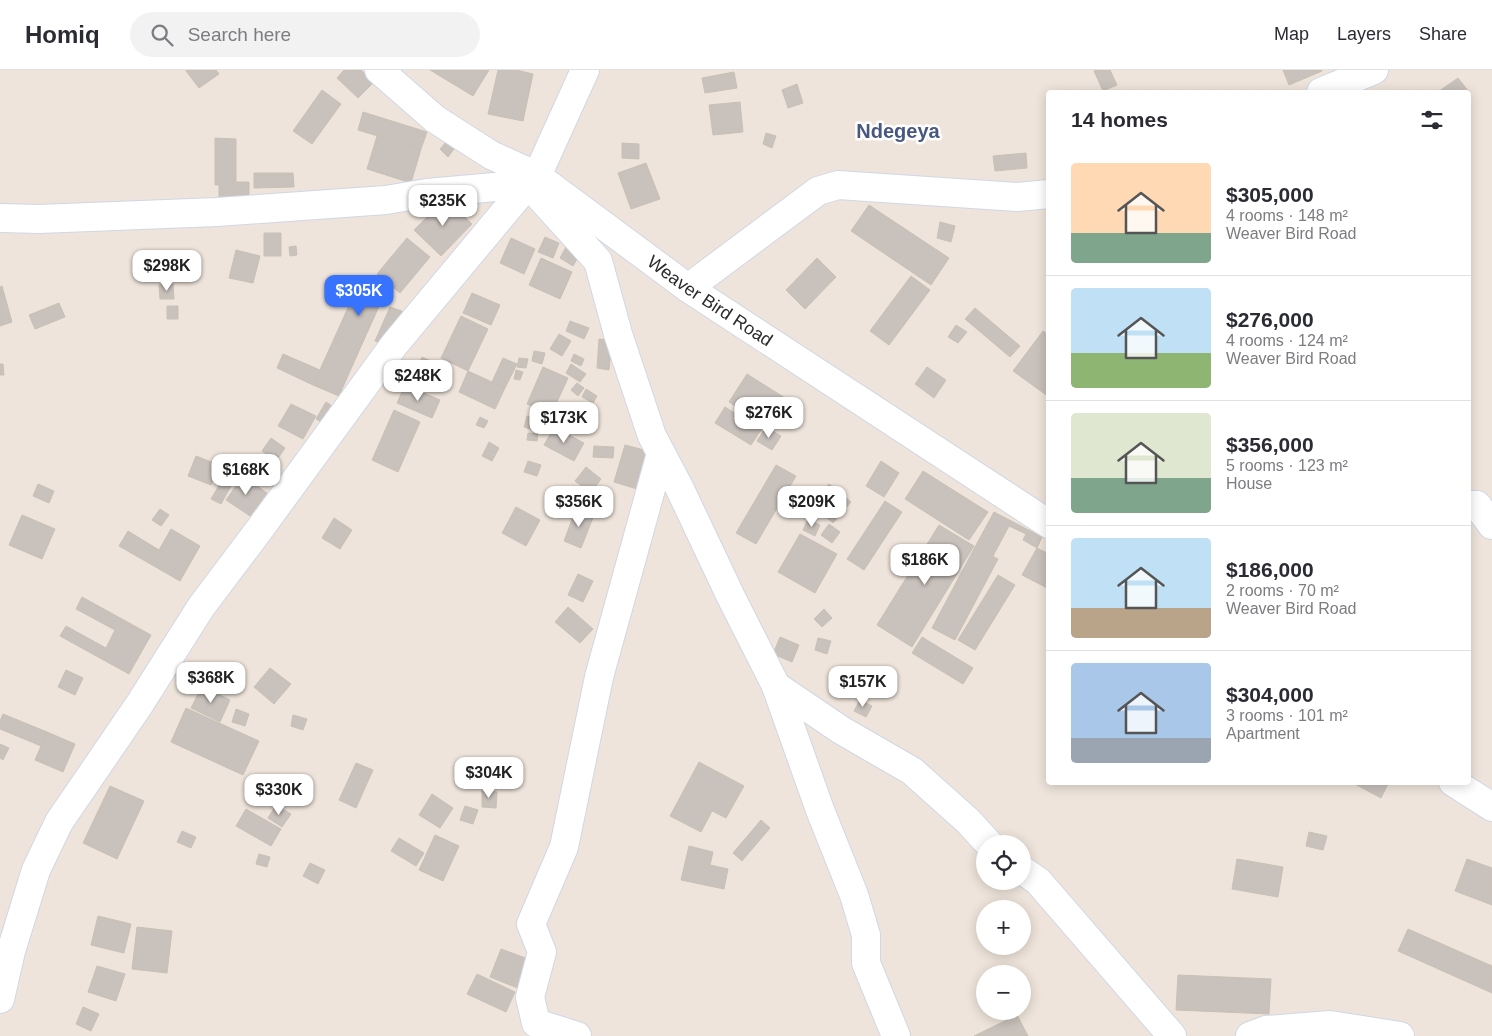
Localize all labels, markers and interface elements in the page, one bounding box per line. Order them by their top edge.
search box [130,12,480,57]
text: Homiq [25,21,100,48]
icon: search [148,21,176,49]
text: Search here [188,24,291,45]
text: Map [1274,24,1309,44]
text: Layers [1337,24,1391,44]
text: Share [1419,24,1467,44]
icon: filters [1418,106,1446,134]
text: 14 homes [1071,108,1168,131]
district label: Ndegeya [856,120,941,142]
icon: home [1111,183,1171,243]
text: $305,000 [1226,183,1314,206]
pin: $235K [408,184,478,227]
text: $235K [419,192,467,209]
text: 4 rooms · 148 m² [1226,207,1348,224]
text: Weaver Bird Road [1226,225,1356,242]
pin: $298K [132,250,202,292]
street label: Weaver Bird Road [644,251,776,350]
text: $298K [143,257,191,274]
pin: $305K [324,274,394,317]
text: $305K [335,282,383,299]
icon: home [1111,308,1171,368]
text: $276,000 [1226,308,1314,331]
text: 4 rooms · 124 m² [1226,332,1348,349]
text: Weaver Bird Road [1226,350,1356,367]
pin: $248K [383,360,453,402]
text: $248K [394,367,442,384]
pin: $276K [734,396,804,439]
pin: $173K [529,402,599,444]
text: $276K [745,404,793,421]
text: $173K [540,409,588,426]
icon: home [1111,433,1171,493]
text: $356,000 [1226,433,1314,456]
pin: $168K [211,454,281,496]
text: 5 rooms · 123 m² [1226,457,1348,474]
text: $168K [222,461,270,478]
text: House [1226,475,1272,492]
pin: $356K [544,486,614,528]
pin: $209K [777,486,847,528]
text: $356K [555,493,603,510]
text: $209K [788,493,836,510]
pin: $186K [890,544,960,586]
text: $186K [901,551,949,568]
icon: home [1111,558,1171,618]
text: $186,000 [1226,558,1314,581]
text: 2 rooms · 70 m² [1226,582,1339,599]
text: Weaver Bird Road [1226,600,1356,617]
pin: $368K [176,662,246,704]
pin: $157K [828,666,898,708]
text: $368K [187,669,235,686]
text: $157K [839,673,887,690]
icon: home [1111,683,1171,743]
text: $304,000 [1226,683,1314,706]
text: 3 rooms · 101 m² [1226,707,1348,724]
text: Apartment [1226,725,1300,742]
pin: $304K [454,756,524,799]
text: $304K [465,764,513,781]
pin: $330K [244,774,314,816]
text: $330K [255,781,303,798]
map controls [976,835,1031,1020]
button: locate [976,835,1031,890]
button: + [976,900,1031,955]
button: − [976,965,1031,1020]

